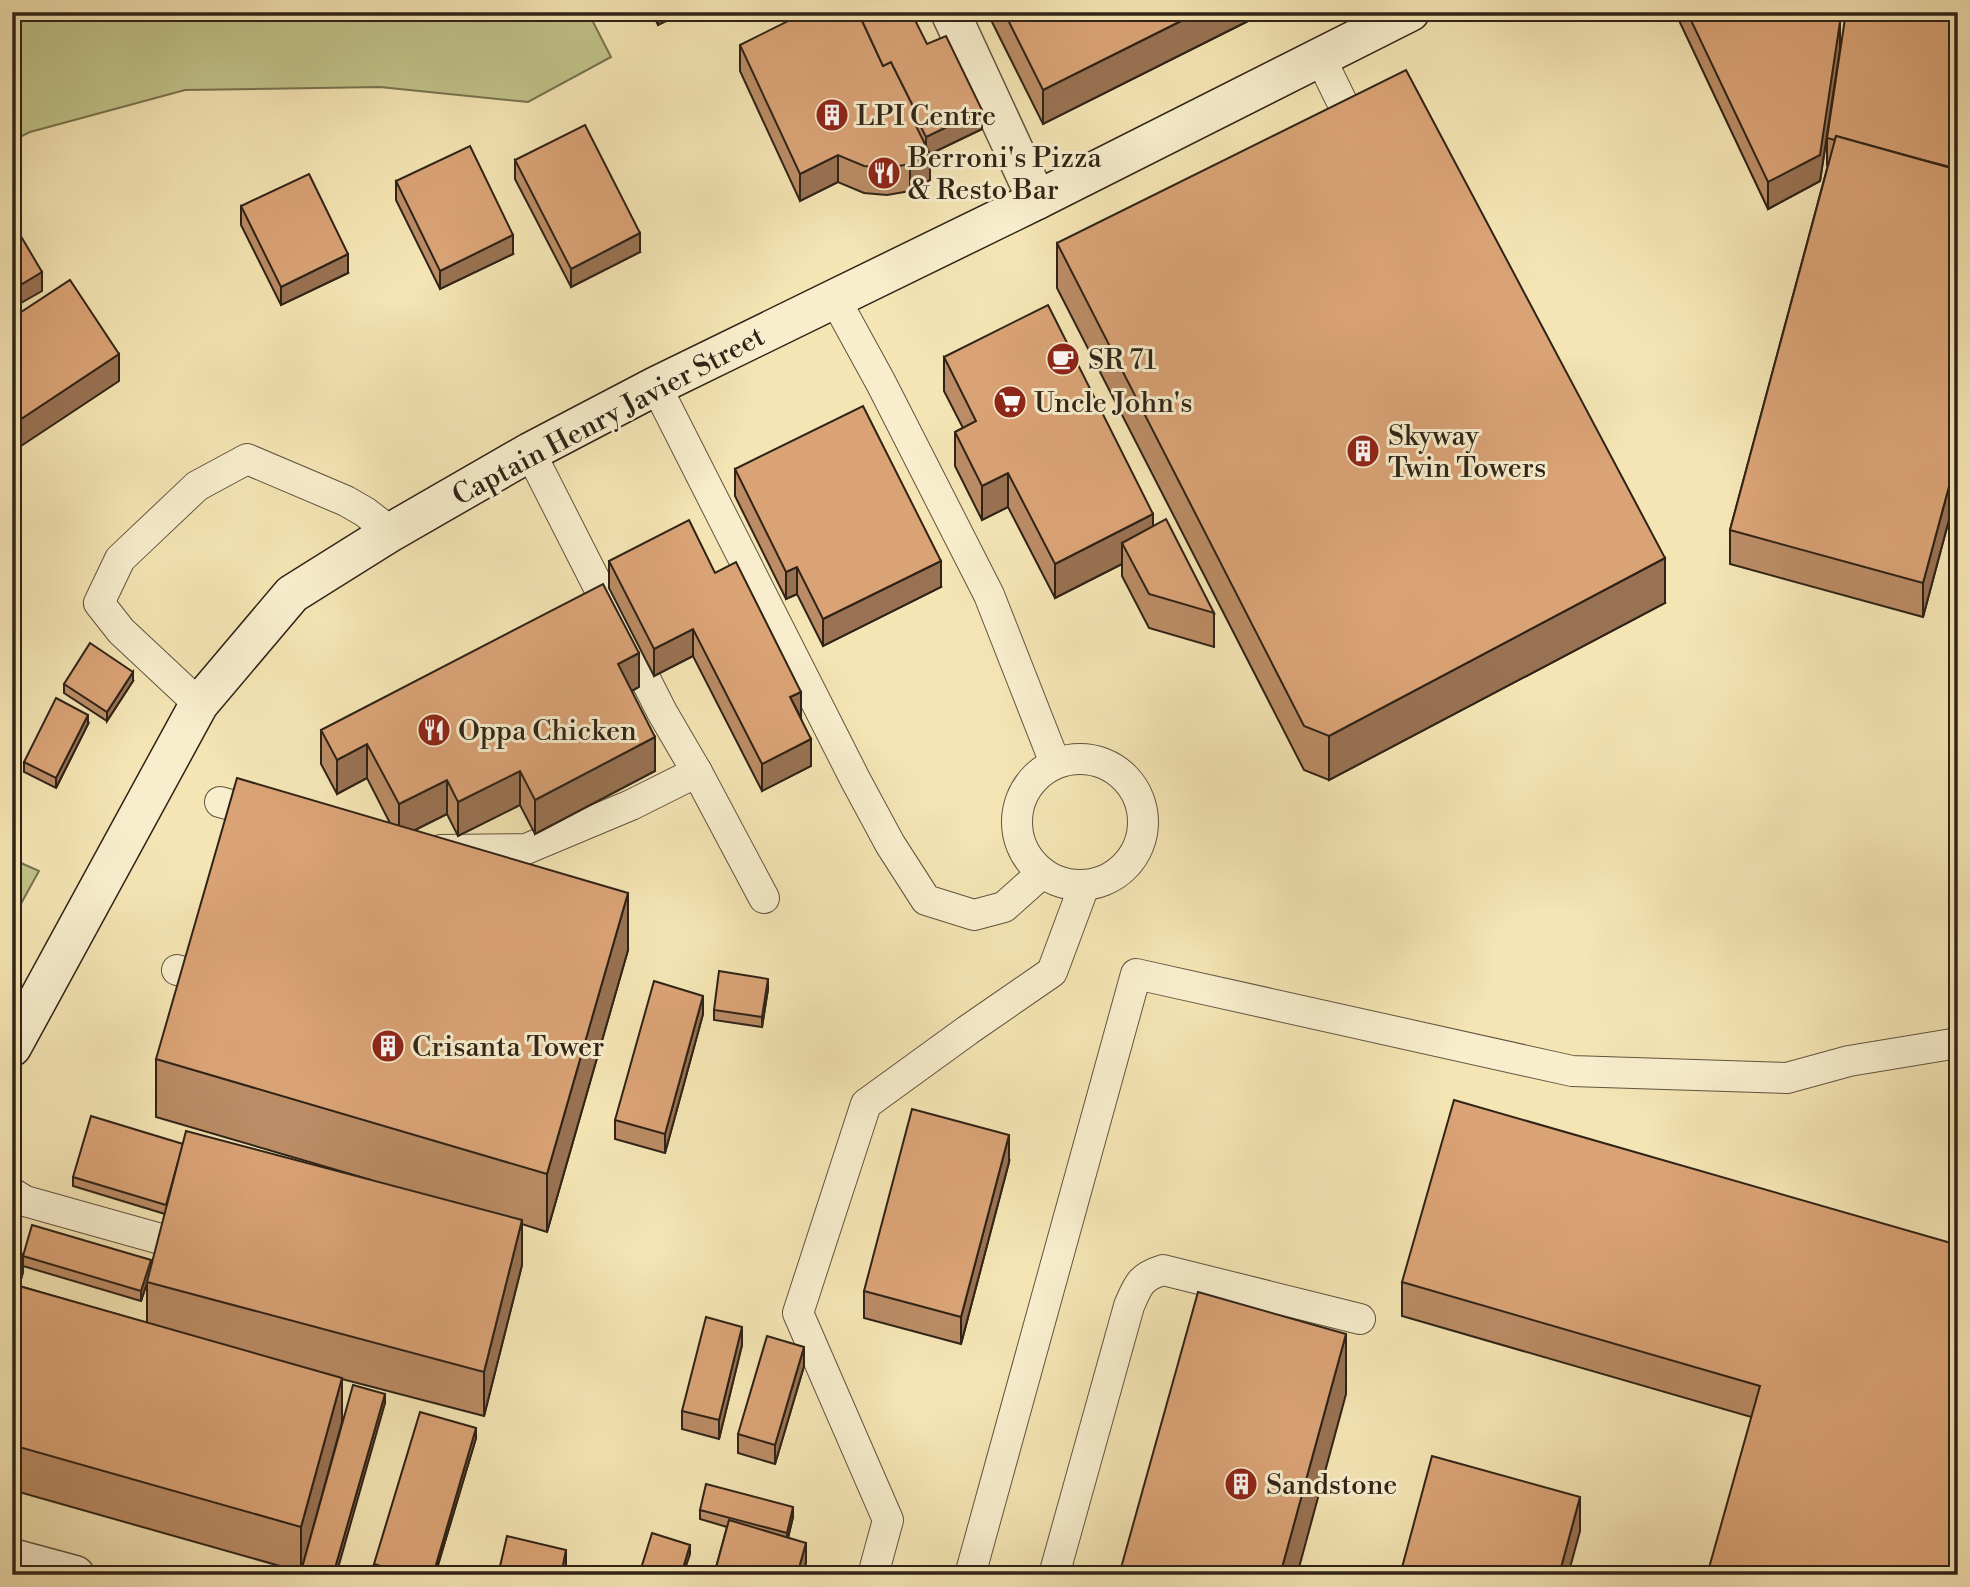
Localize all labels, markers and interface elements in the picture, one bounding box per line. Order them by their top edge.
building icon: LPI Centre [813,96,851,134]
place label: LPI Centre [856,99,996,134]
place label: Berroni's Pizza & Resto Bar [907,141,1102,208]
restaurant icon: Berroni's Pizza & Resto Bar [865,154,903,192]
street label: Captain Henry Javier Street [447,319,771,514]
cafe icon: SR 71 [1044,340,1082,378]
place label: SR 71 [1088,343,1156,378]
supermarket icon: Uncle John's [991,383,1029,421]
place label: Uncle John's [1034,386,1192,421]
place label: Skyway Twin Towers [1388,419,1546,486]
building icon: Skyway Twin Towers [1344,432,1382,470]
restaurant icon: Oppa Chicken [415,711,453,749]
place label: Oppa Chicken [458,714,637,749]
building icon: Crisanta Tower [369,1027,407,1065]
place label: Crisanta Tower [412,1030,604,1065]
building icon: Sandstone [1222,1465,1260,1503]
place label: Sandstone [1266,1468,1397,1503]

